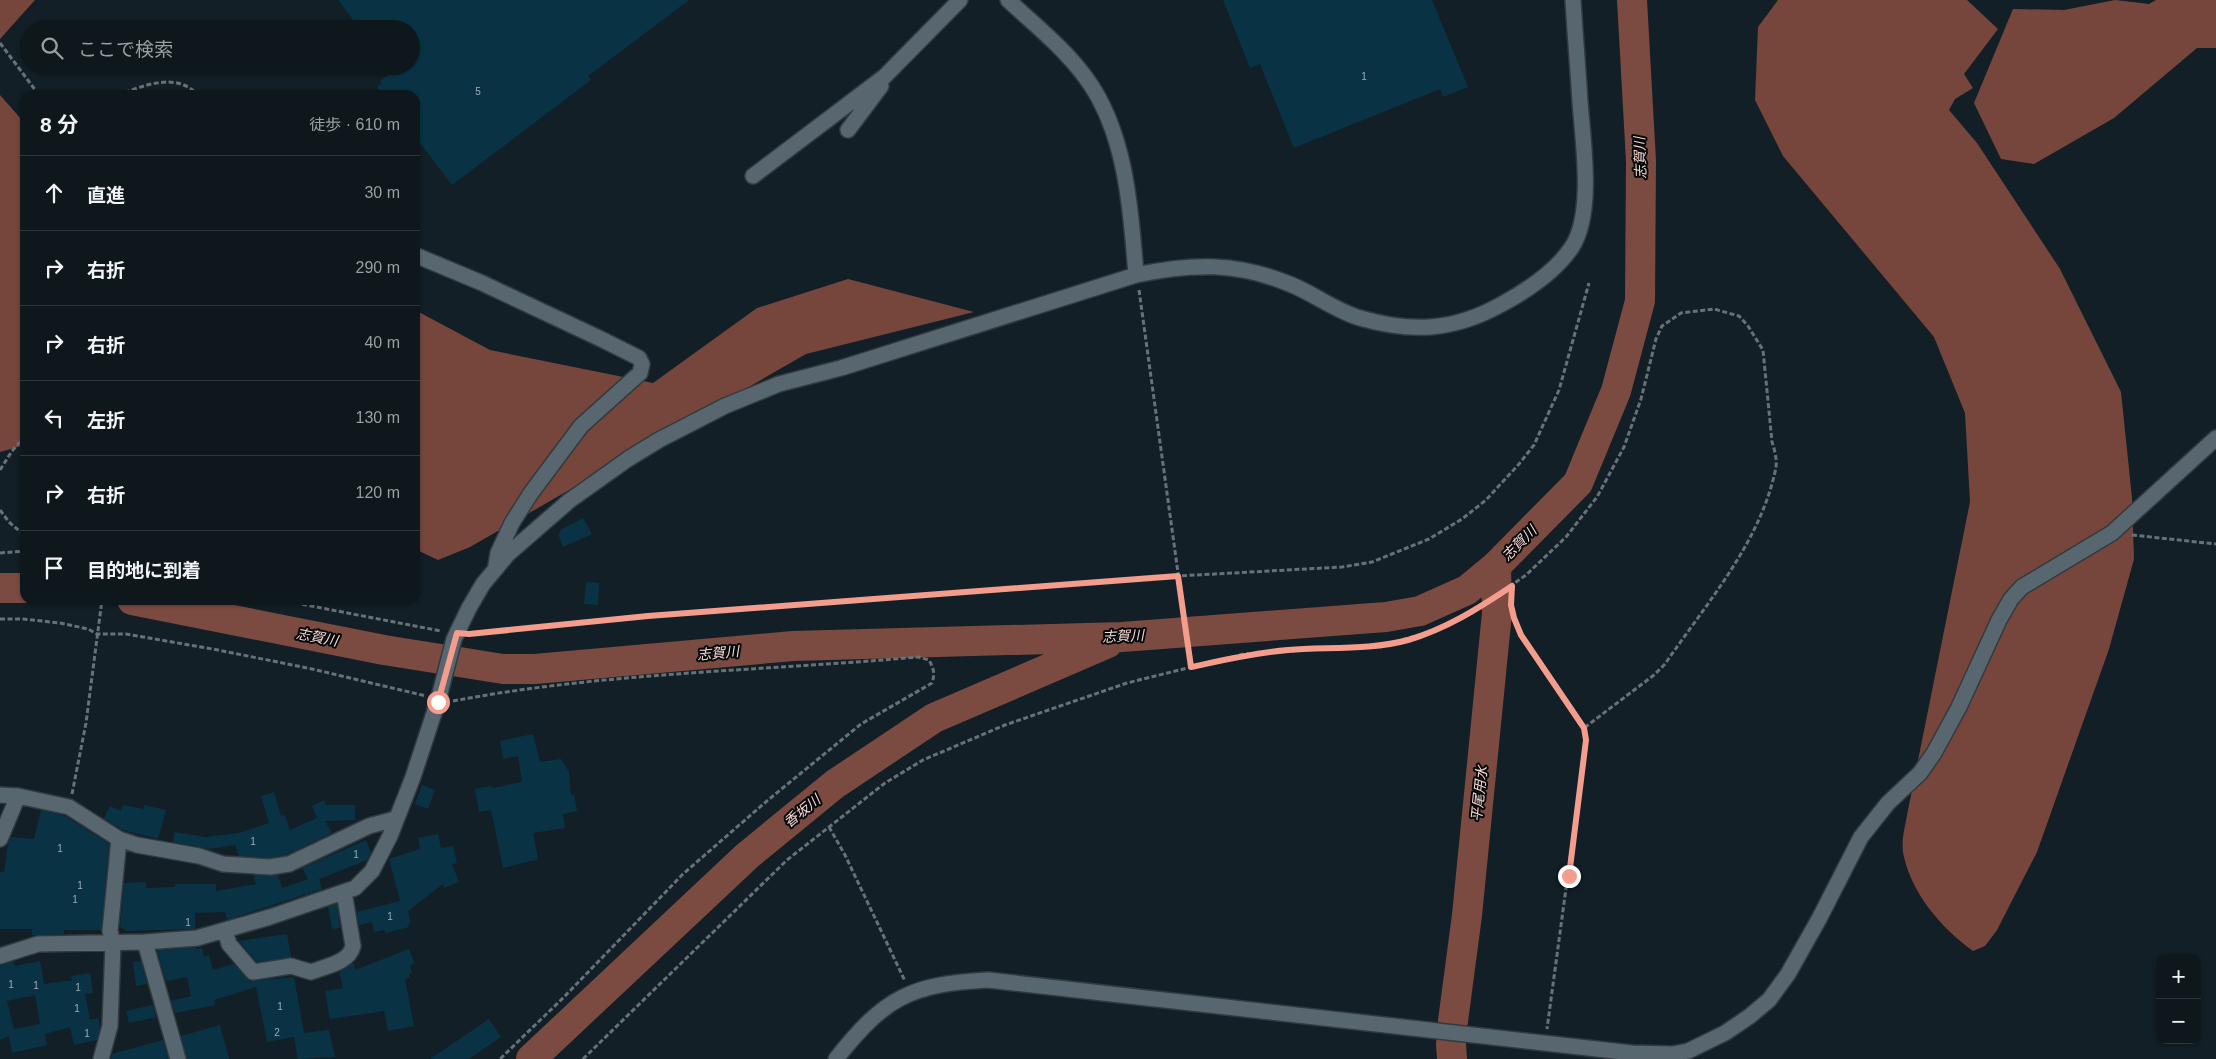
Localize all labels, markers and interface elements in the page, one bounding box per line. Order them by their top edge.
search box [20,20,420,75]
icon: search [38,34,66,62]
text: ここで検索 [78,39,173,60]
house number: 1 [1361,71,1367,82]
house number: 5 [475,86,481,97]
text: 8 分 [40,113,79,136]
text: 徒歩 · 610 m [309,116,400,133]
water label: 志賀川 [1631,135,1649,179]
icon: ahead [40,179,68,207]
text: 30 m [364,184,400,201]
text: 直進 [87,185,125,206]
icon: right [40,254,68,282]
text: 290 m [356,259,400,276]
text: 右折 [87,260,125,281]
icon: right [40,329,68,357]
text: 40 m [364,334,400,351]
text: 右折 [87,335,125,356]
icon: left [40,404,68,432]
text: 130 m [356,409,400,426]
text: 左折 [87,410,125,431]
icon: right [40,479,68,507]
text: 120 m [356,484,400,501]
text: 右折 [87,485,125,506]
water label: 志賀川 [1498,521,1541,564]
icon: arrive [40,554,68,582]
text: 目的地に到着 [87,560,201,581]
water label: 志賀川 [295,625,341,649]
water label: 志賀川 [1102,627,1146,645]
water label: 志賀川 [696,643,742,663]
route start [427,691,450,714]
water label: 平尾用水 [1468,763,1490,823]
water label: 香坂川 [781,790,825,830]
house number: 1 [250,836,256,847]
house number: 1 [57,843,63,854]
house number: 1 [353,849,359,860]
route end [1558,865,1581,888]
house number: 1 [77,880,83,891]
house number: 1 [72,894,78,905]
house number: 1 [387,911,393,922]
house number: 1 [185,917,191,928]
map controls [2156,954,2201,1044]
button: + [2156,954,2201,999]
house number: 1 [8,979,14,990]
house number: 1 [33,980,39,991]
house number: 1 [75,982,81,993]
button: − [2156,999,2201,1044]
house number: 1 [277,1001,283,1012]
house number: 1 [74,1003,80,1014]
house number: 2 [274,1027,280,1038]
house number: 1 [84,1028,90,1039]

